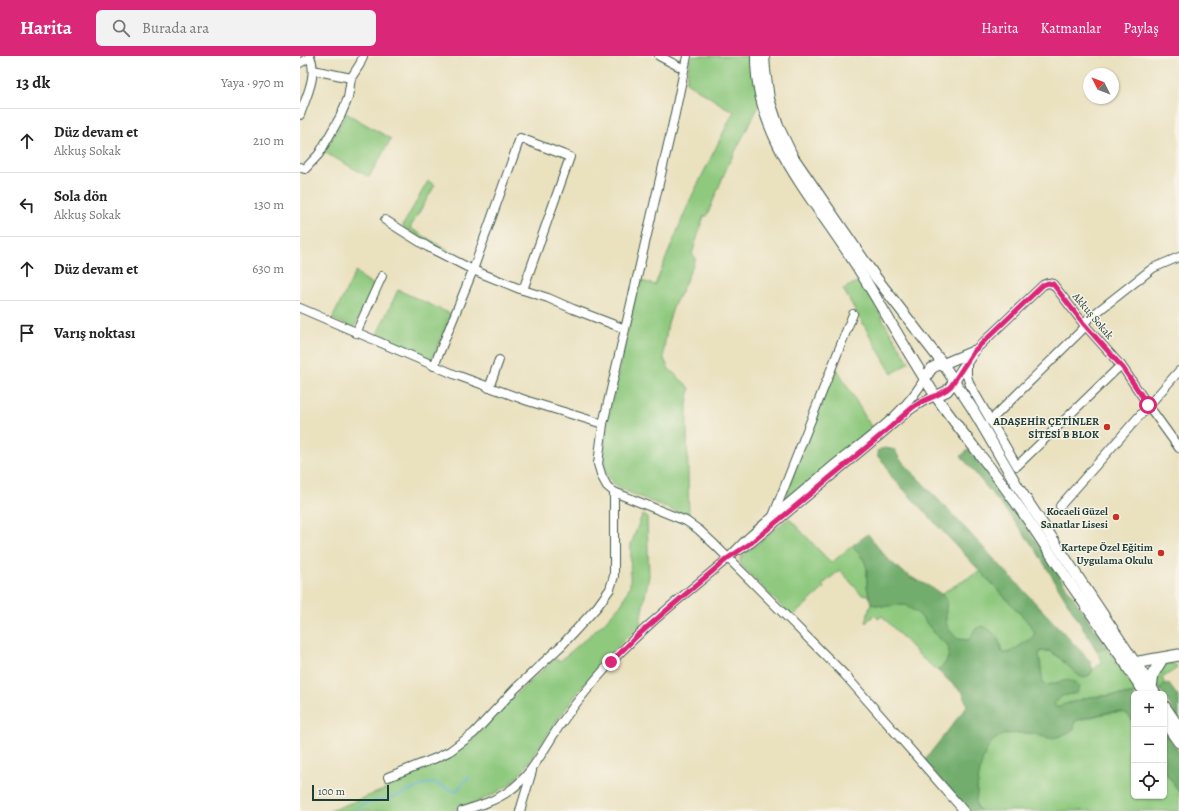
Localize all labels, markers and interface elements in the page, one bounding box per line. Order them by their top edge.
search box [96,10,376,46]
text: Harita [20,15,72,41]
icon: search [110,17,132,39]
text: Burada ara [142,18,209,38]
text: Harita [981,19,1019,38]
text: Katmanlar [1041,19,1101,38]
text: Paylaş [1123,19,1159,38]
north arrow [1083,68,1119,104]
text: 13 dk [16,71,50,94]
text: Yaya · 970 m [221,74,284,91]
text: Düz devam et [54,122,138,142]
icon: ahead [16,130,38,152]
text: 210 m [253,132,284,149]
text: Akkuş Sokak [54,142,121,159]
text: Sola dön [54,186,107,206]
icon: left [16,194,38,216]
text: 130 m [254,196,284,213]
text: Akkuş Sokak [54,206,121,223]
icon: ahead [16,258,38,280]
text: Düz devam et [54,259,138,279]
text: 630 m [252,260,284,277]
street label: Akkuş Sokak [1068,289,1117,343]
icon: arrive [16,322,38,344]
text: Varış noktası [54,323,135,343]
route start [1139,396,1157,414]
place label: ADAŞEHİR ÇETİNLER SİTESİ B BLOK [992,414,1100,442]
marker: ADAŞEHİR ÇETİNLER SİTESİ B BLOK [1102,422,1112,432]
place label: Kocaeli Güzel Sanatlar Lisesi [1041,504,1108,532]
marker: Kocaeli Güzel Sanatlar Lisesi [1111,512,1121,522]
place label: Kartepe Özel Eğitim Uygulama Okulu [1061,540,1154,568]
marker: Kartepe Özel Eğitim Uygulama Okulu [1156,548,1166,558]
route end [602,653,620,671]
map controls [1131,691,1167,799]
button: + [1131,691,1167,727]
button: − [1131,727,1167,763]
button: locate [1131,763,1167,799]
scale bar [312,783,389,802]
text: 100 m [318,784,345,799]

